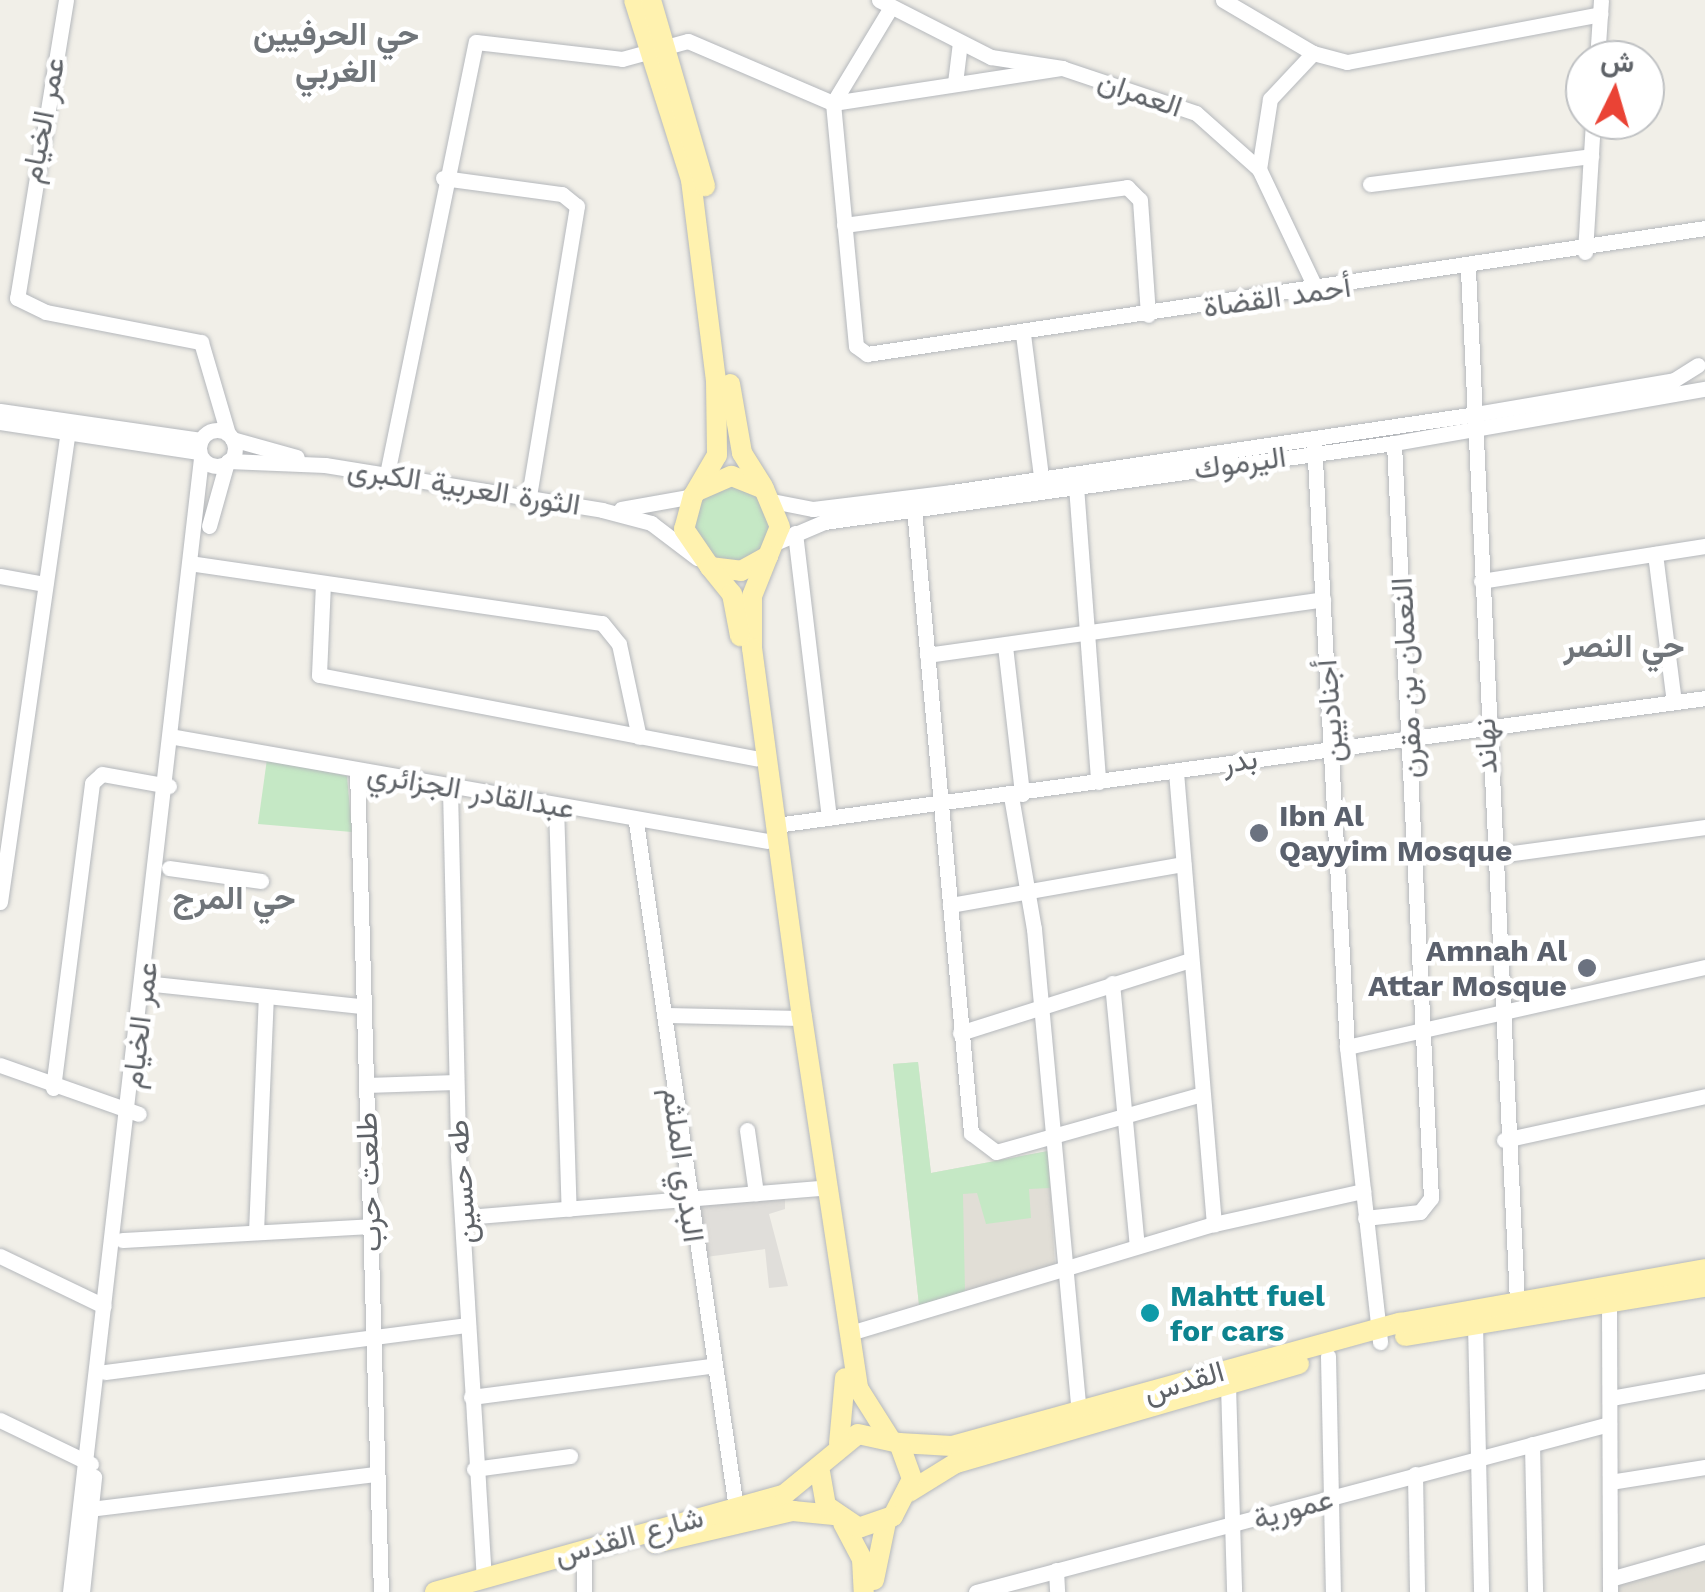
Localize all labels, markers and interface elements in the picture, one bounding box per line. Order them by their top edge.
district label: حي الحرفيين الغربي [253,16,419,91]
north arrow [1565,40,1665,140]
text: ش [1599,44,1636,80]
street label: عمر الخيام [13,54,73,186]
street label: العمران [1093,63,1187,125]
street label: أحمد القضاة [1201,269,1353,325]
street label: اليرموك [1192,439,1288,487]
street label: الثورة العربية الكبرى [345,451,583,523]
street label: النعمان بن مقرن [1384,577,1430,779]
district label: حي النصر [1564,627,1684,665]
street label: أجناديين [1308,658,1352,764]
street label: نهاند [1467,717,1505,775]
street label: بدر [1220,740,1260,782]
street label: عبدالقادر الجزائري [365,755,577,827]
place label: Ibn Al Qayyim Mosque [1279,798,1512,868]
marker: Ibn Al Qayyim Mosque [1248,822,1270,844]
district label: حي المرج [173,879,295,917]
place label: Amnah Al Attar Mosque [1367,933,1567,1004]
marker: Amnah Al Attar Mosque [1576,957,1598,979]
street label: عمر الخيام [114,960,166,1090]
street label: البدري الملثم [654,1085,712,1245]
street label: طلعت حرب [349,1111,389,1253]
street label: طه حسين [440,1119,484,1245]
place label: Mahtt fuel for cars [1170,1278,1325,1348]
marker: Mahtt fuel for cars [1139,1302,1161,1324]
street label: القدس [1140,1353,1228,1411]
street label: عمورية [1249,1480,1337,1538]
street label: شارع القدس [551,1499,707,1573]

